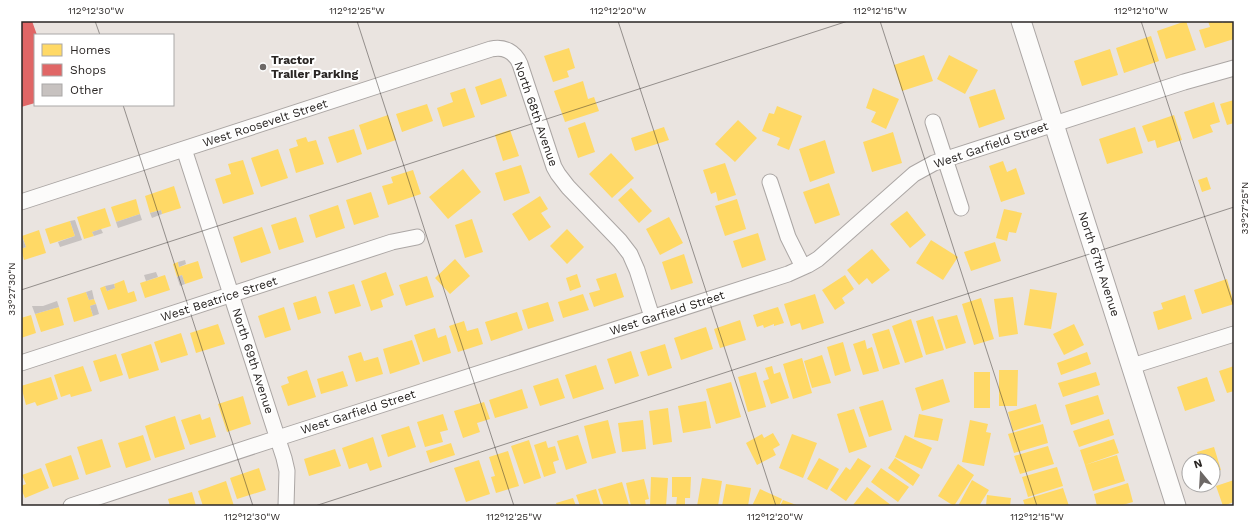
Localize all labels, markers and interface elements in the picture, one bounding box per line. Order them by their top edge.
text: 112°12'30"W [68,5,124,16]
text: 112°12'25"W [329,5,385,16]
text: 112°12'20"W [590,5,646,16]
text: 112°12'15"W [853,5,907,16]
text: 112°12'10"W [1114,5,1168,16]
legend [34,34,174,106]
text: Homes [70,43,111,57]
place label: Tractor Trailer Parking [271,53,358,81]
street label: North 68th Avenue [511,60,561,168]
marker: Tractor Trailer Parking [258,62,268,72]
text: Shops [70,63,106,77]
text: Other [70,83,103,97]
street label: West Roosevelt Street [201,96,329,150]
street label: West Garfield Street [932,119,1050,171]
text: 33°27'25"N [1239,182,1250,234]
street label: North 67th Avenue [1075,210,1123,318]
text: 33°27'30"N [6,262,17,316]
street label: West Beatrice Street [159,274,279,324]
street label: West Garfield Street [608,288,726,338]
street label: North 69th Avenue [229,306,277,416]
street label: West Garfield Street [299,387,417,437]
north arrow [1181,453,1221,493]
text: N [1192,457,1204,471]
text: 112°12'30"W [224,511,280,522]
text: 112°12'25"W [486,511,542,522]
text: 112°12'20"W [747,511,803,522]
text: 112°12'15"W [1010,511,1064,522]

